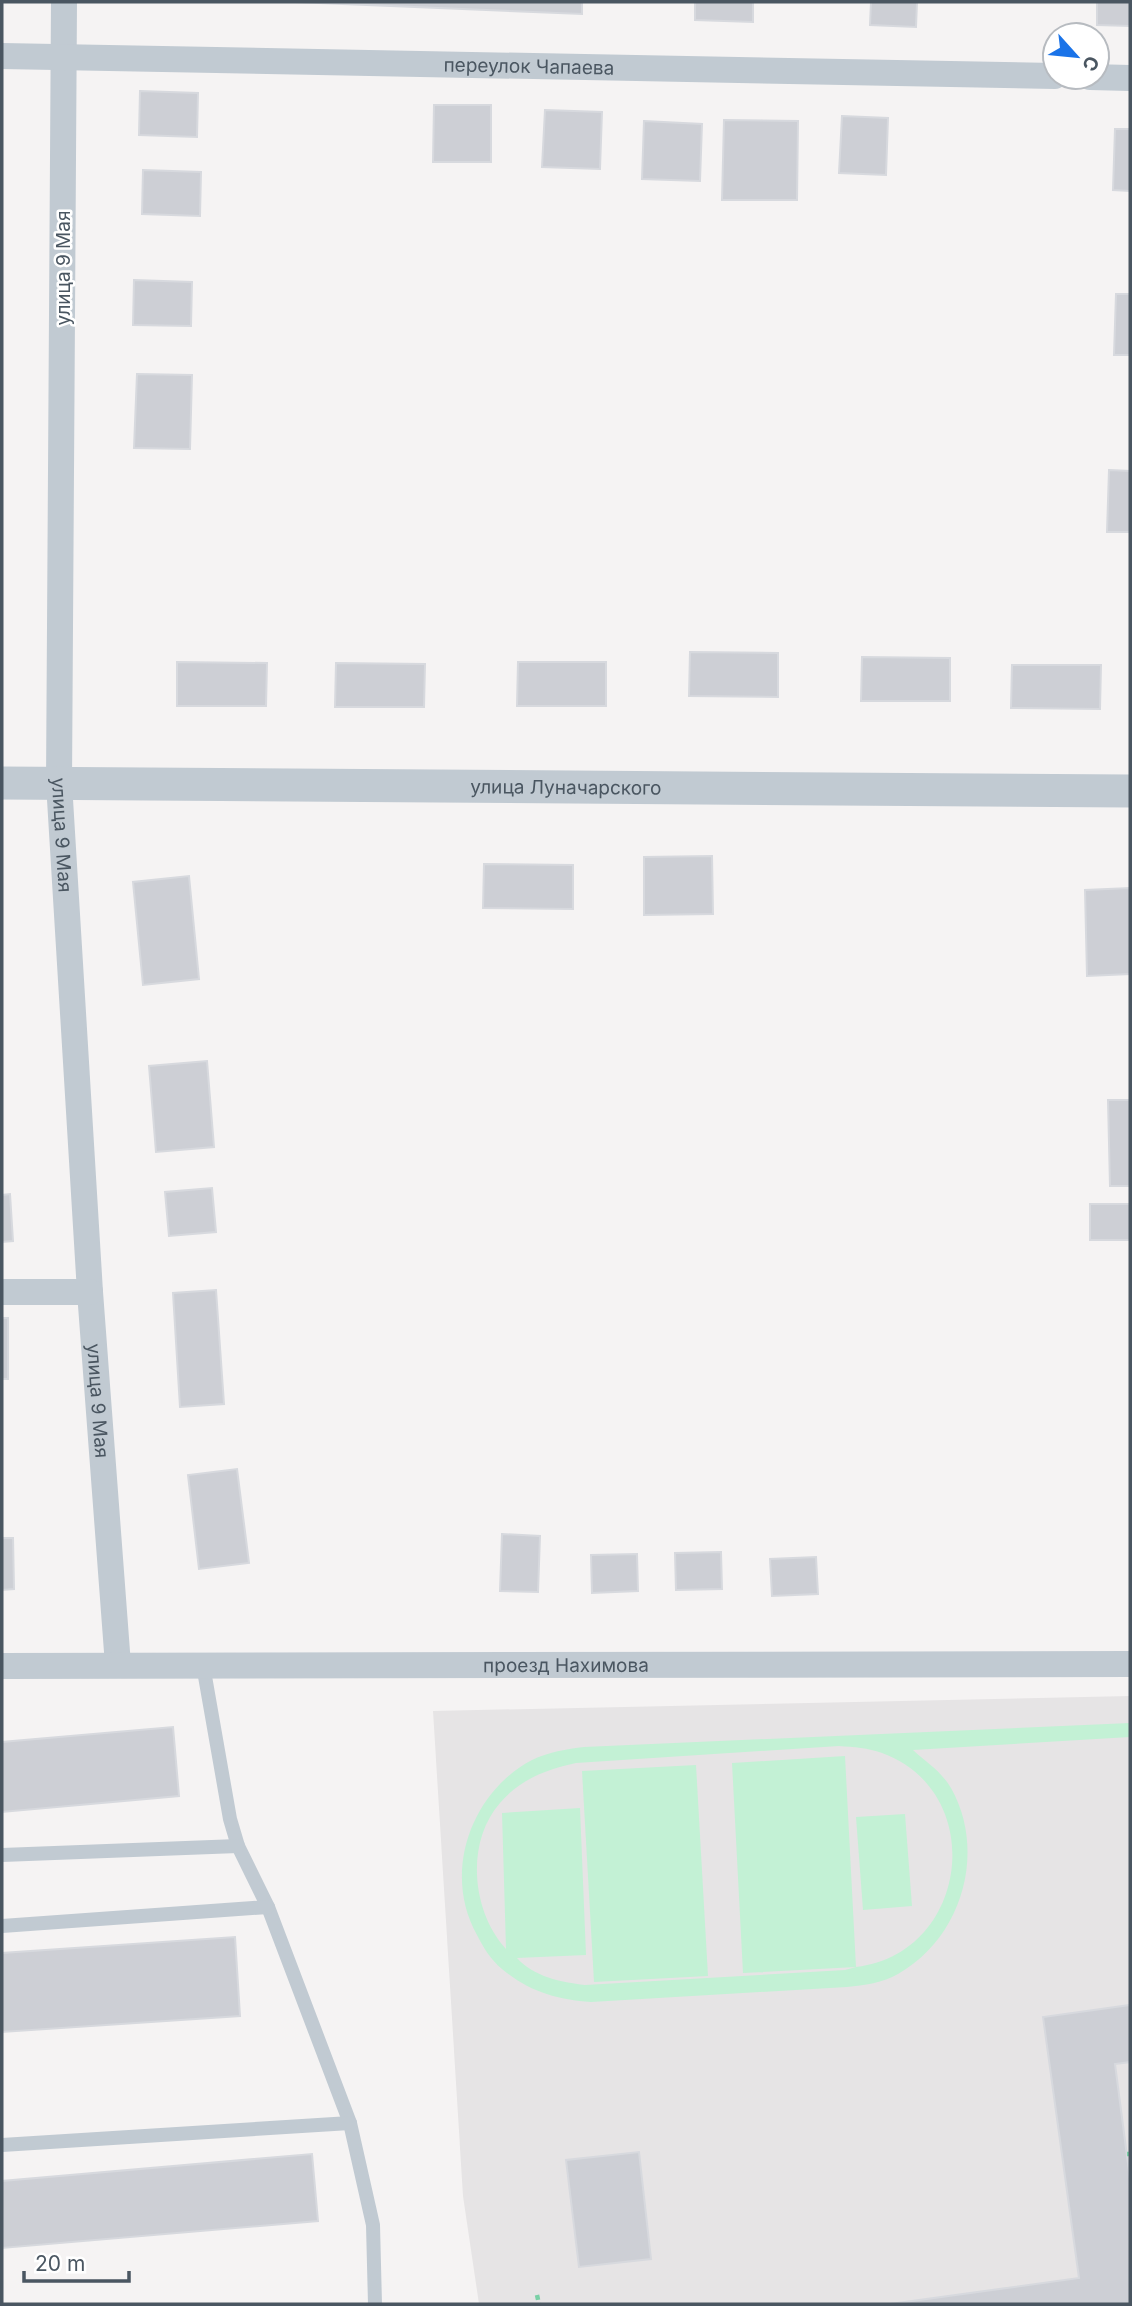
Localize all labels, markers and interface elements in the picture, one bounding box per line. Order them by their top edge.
north arrow [1041,21,1111,91]
text: С [1077,52,1104,75]
street label: переулок Чапаева [443,53,614,80]
street label: улица 9 Мая [52,211,75,325]
street label: улица Луначарского [470,775,662,800]
street label: улица 9 Мая [47,777,77,893]
street label: улица 9 Мая [82,1343,113,1459]
street label: проезд Нахимова [483,1654,649,1677]
scale bar [24,2240,130,2284]
text: 20 m [35,2251,85,2276]

